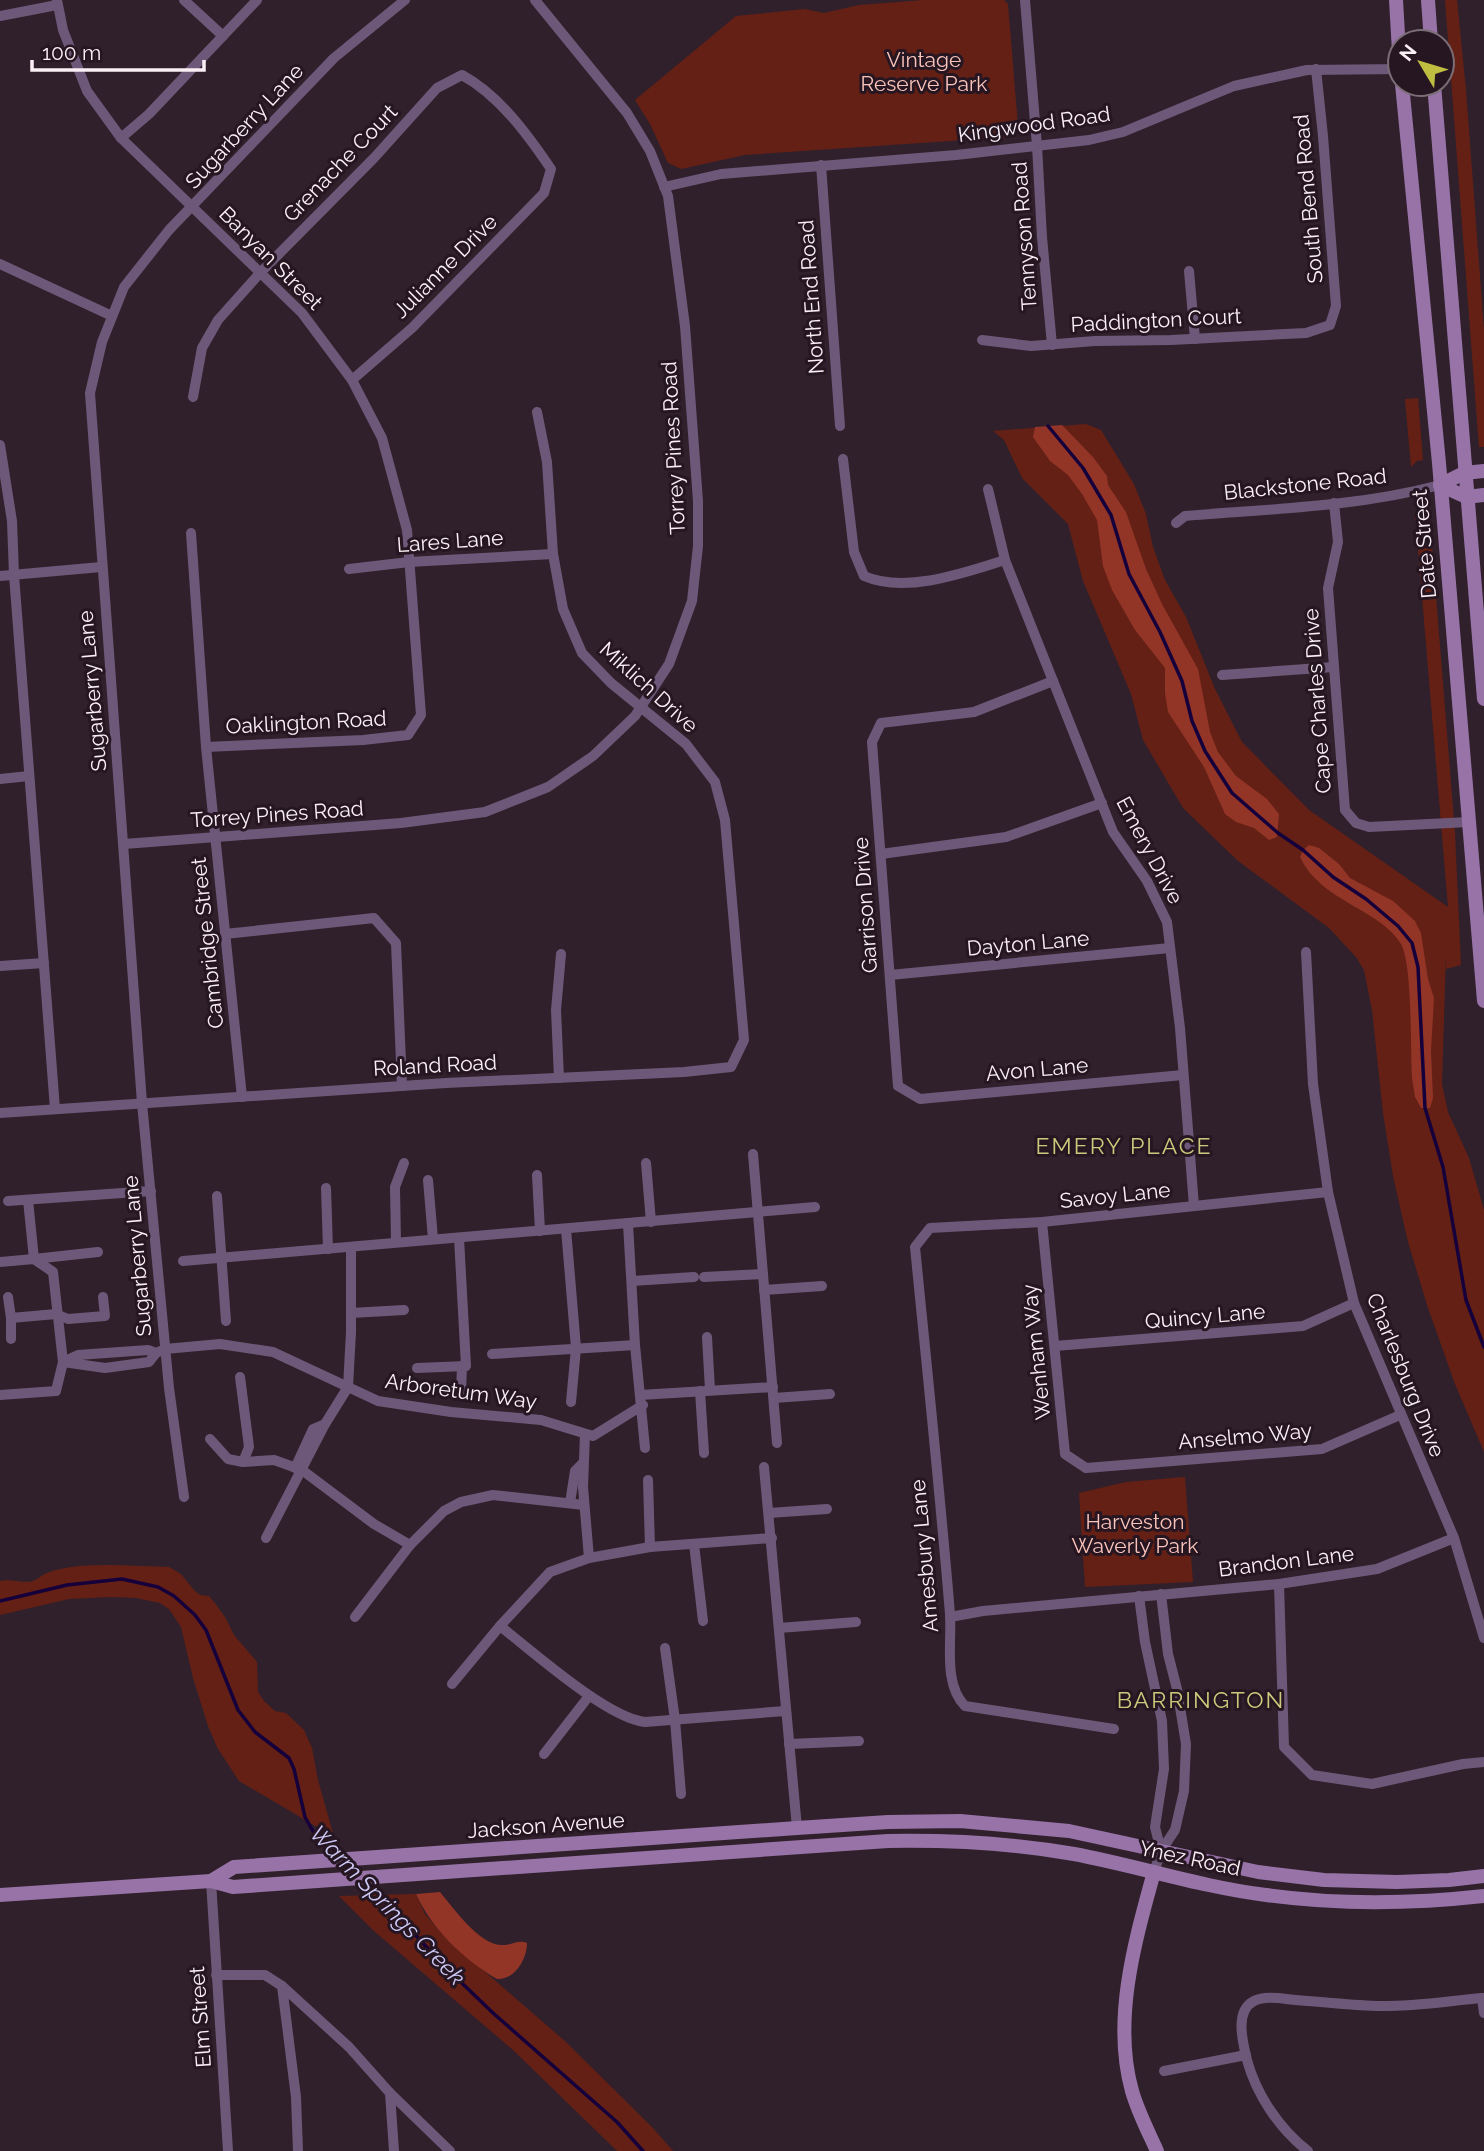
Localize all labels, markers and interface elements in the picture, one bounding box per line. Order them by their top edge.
scale bar [32,28,203,72]
north arrow [1386,28,1456,98]
text: 100 m [42,40,101,65]
text: N [1394,40,1421,65]
park label: Vintage Reserve Park [861,47,987,96]
street label: Sugarberry Lane [180,58,308,194]
street label: Grenache Court [278,99,402,227]
street label: Kingwood Road [956,101,1112,147]
street label: South Bend Road [1288,113,1328,285]
street label: Tennyson Road [1006,161,1042,311]
street label: Banyan Street [214,201,328,315]
street label: Julianne Drive [388,209,502,323]
street label: North End Road [793,219,829,375]
street label: Paddington Court [1070,303,1242,337]
street label: Torrey Pines Road [656,361,690,535]
street label: Blackstone Road [1222,463,1388,505]
street label: Date Street [1407,489,1441,599]
street label: Lares Lane [396,525,504,557]
street label: Cape Charles Drive [1298,608,1336,794]
street label: Sugarberry Lane [73,609,111,773]
street label: Miklich Drive [595,636,703,738]
street label: Oaklington Road [225,705,387,739]
street label: Emery Drive [1111,792,1189,908]
street label: Torrey Pines Road [190,795,364,833]
street label: Garrison Drive [848,836,882,974]
street label: Cambridge Street [186,856,228,1030]
street label: Dayton Lane [966,925,1090,961]
street label: Roland Road [372,1049,498,1081]
street label: Avon Lane [985,1052,1089,1086]
district label: EMERY PLACE [1035,1132,1213,1159]
street label: Sugarberry Lane [118,1174,156,1338]
street label: Savoy Lane [1058,1177,1172,1213]
street label: Wenham Way [1016,1283,1056,1421]
street label: Charlesburg Drive [1362,1289,1450,1461]
street label: Quincy Lane [1144,1298,1266,1334]
street label: Arboretum Way [383,1368,539,1414]
street label: Anselmo Way [1177,1418,1313,1454]
street label: Amesbury Lane [905,1479,943,1633]
park label: Harveston Waverly Park [1072,1509,1198,1558]
street label: Brandon Lane [1217,1540,1355,1582]
district label: BARRINGTON [1117,1686,1285,1713]
street label: Jackson Avenue [467,1807,625,1843]
water label: Warm Springs Creek [305,1820,471,1990]
street label: Ynez Road [1137,1835,1243,1881]
street label: Elm Street [184,1966,216,2068]

